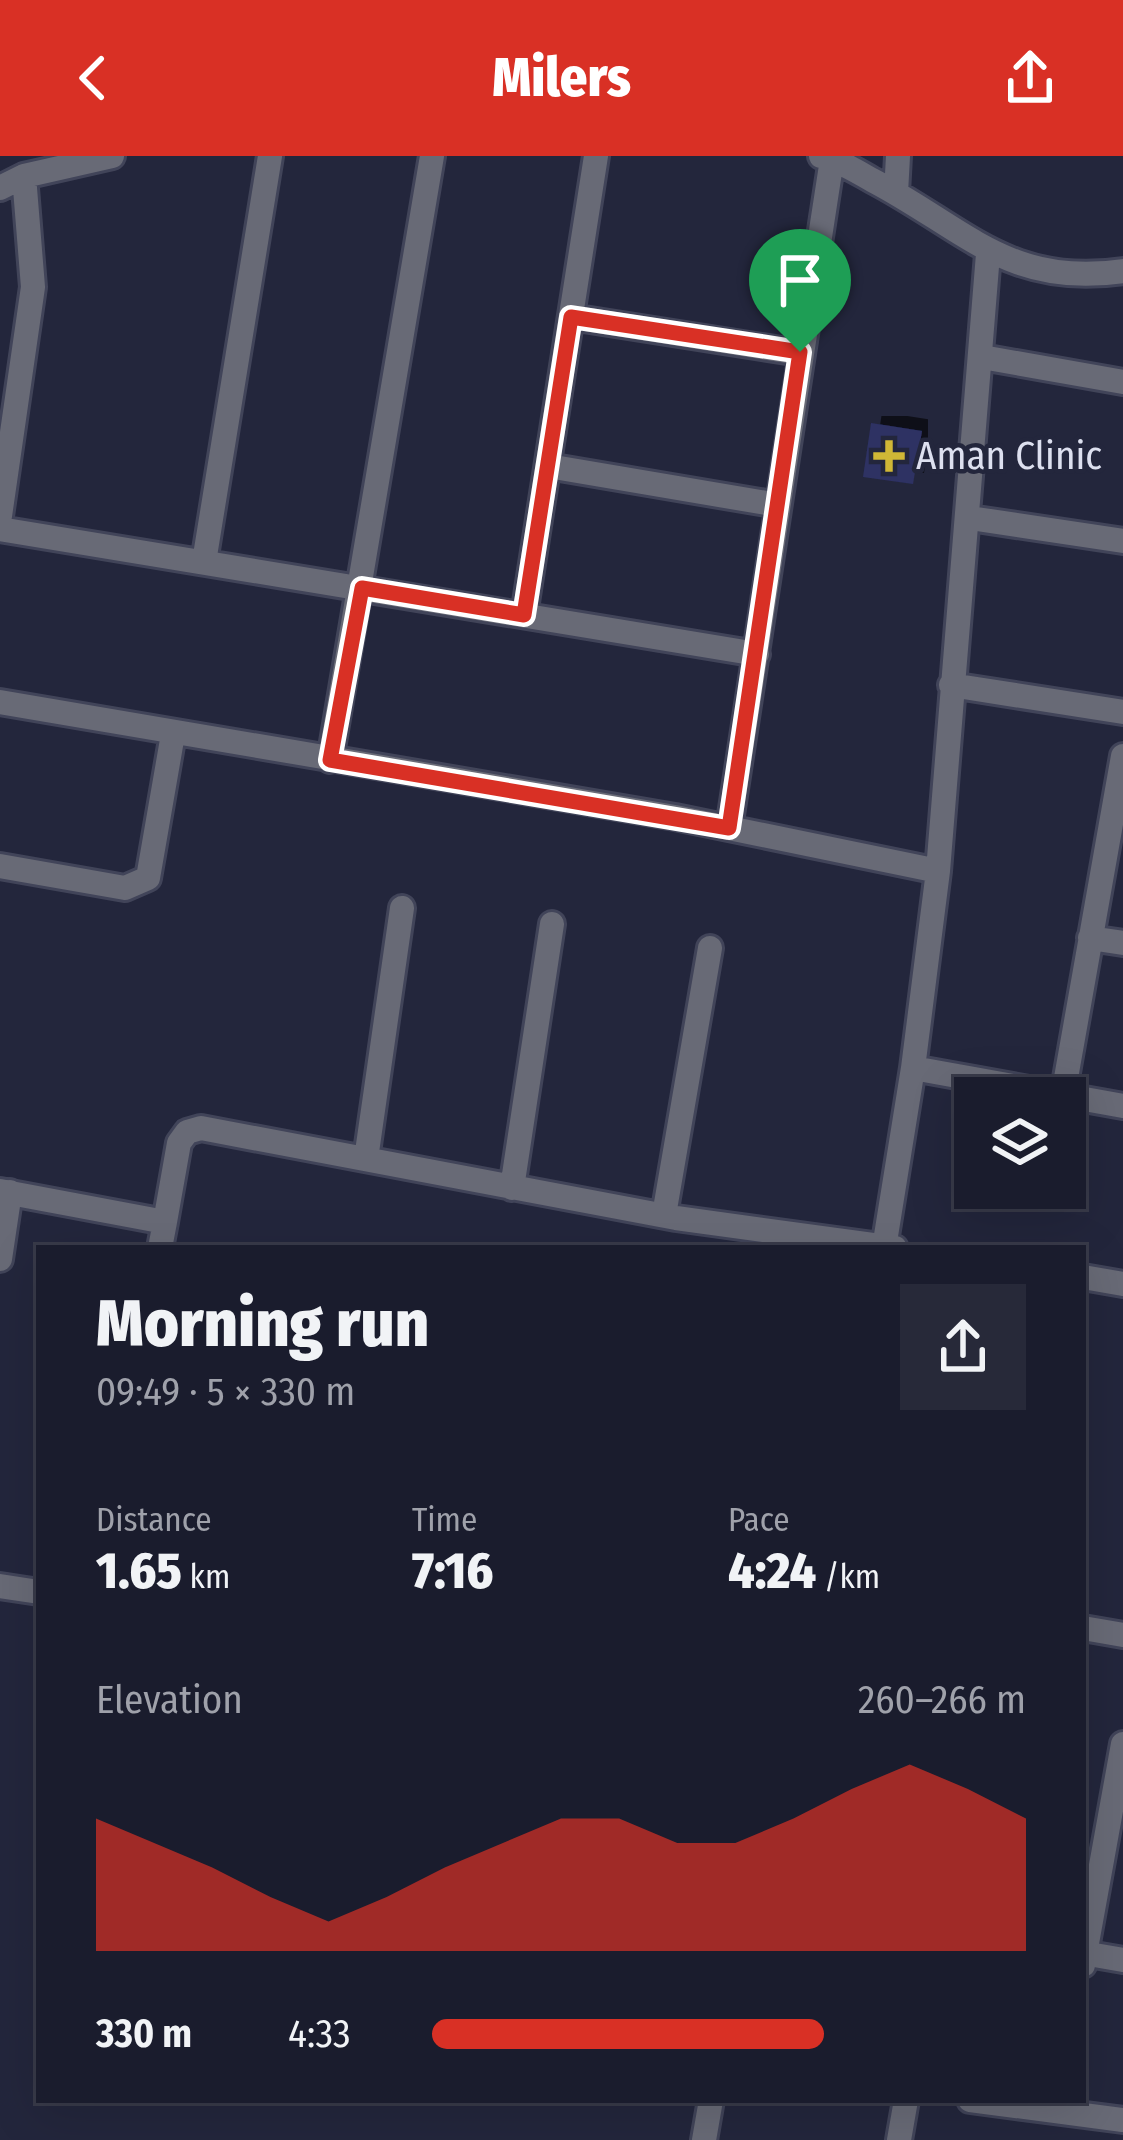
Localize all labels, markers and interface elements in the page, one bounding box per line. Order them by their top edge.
icon: back [60,45,126,111]
icon: share [997,45,1063,111]
text: Milers [492,46,631,110]
pin [749,229,851,352]
icon: arrive [767,247,833,313]
place label: Aman Clinic [916,433,1102,479]
marker: Aman Clinic [873,440,905,472]
map controls [954,1077,1086,1209]
button: layers [954,1077,1086,1209]
text: Morning run [96,1284,429,1363]
button: share [900,1284,1026,1410]
text: 09:49 · 5 × 330 m [96,1369,355,1415]
text: Distance [96,1500,212,1540]
text: Time [412,1500,477,1540]
text: Pace [728,1500,790,1540]
text: 1.65 [96,1540,182,1602]
text: 7:16 [412,1540,493,1602]
text: 4:24 [728,1540,816,1602]
text: km [182,1557,230,1597]
text: /km [816,1557,880,1597]
text: Elevation [96,1677,243,1723]
text: 260–266 m [858,1677,1026,1723]
text: 330 m [96,2011,192,2057]
text: 4:33 [288,2011,351,2057]

